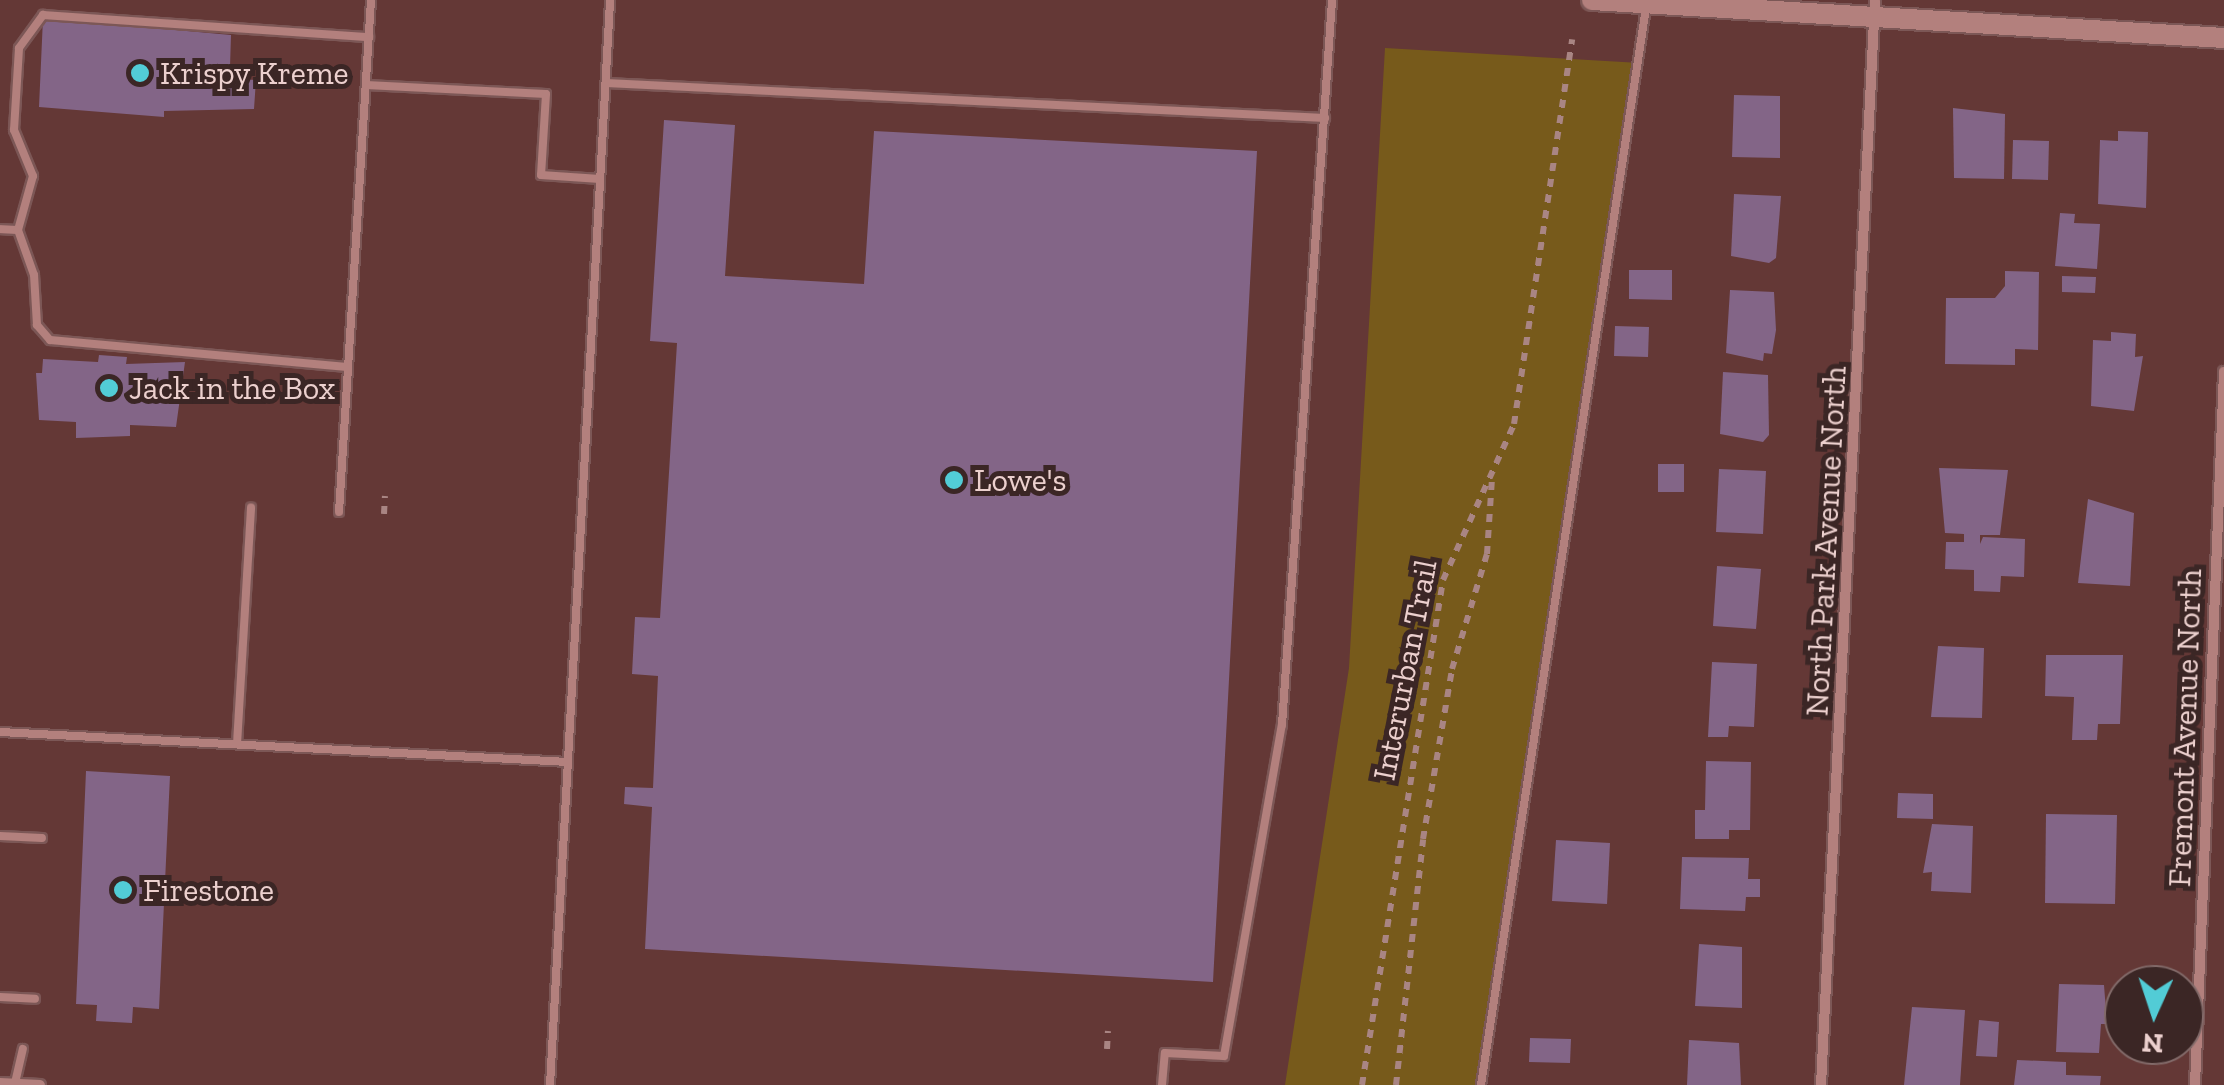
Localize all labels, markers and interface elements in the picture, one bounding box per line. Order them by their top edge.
place label: Krispy Kreme [160,54,349,92]
marker: Krispy Kreme [129,62,151,84]
street label: North Park Avenue North [1798,364,1854,718]
place label: Jack in the Box [129,369,335,407]
marker: Jack in the Box [98,377,120,399]
place label: Lowe's [974,461,1067,499]
marker: Lowe's [943,469,965,491]
street label: Interurban Trail [1365,556,1445,784]
street label: Fremont Avenue North [2160,568,2210,888]
place label: Firestone [143,871,274,909]
marker: Firestone [112,879,134,901]
north arrow [2104,965,2204,1065]
text: N [2141,1026,2164,1060]

